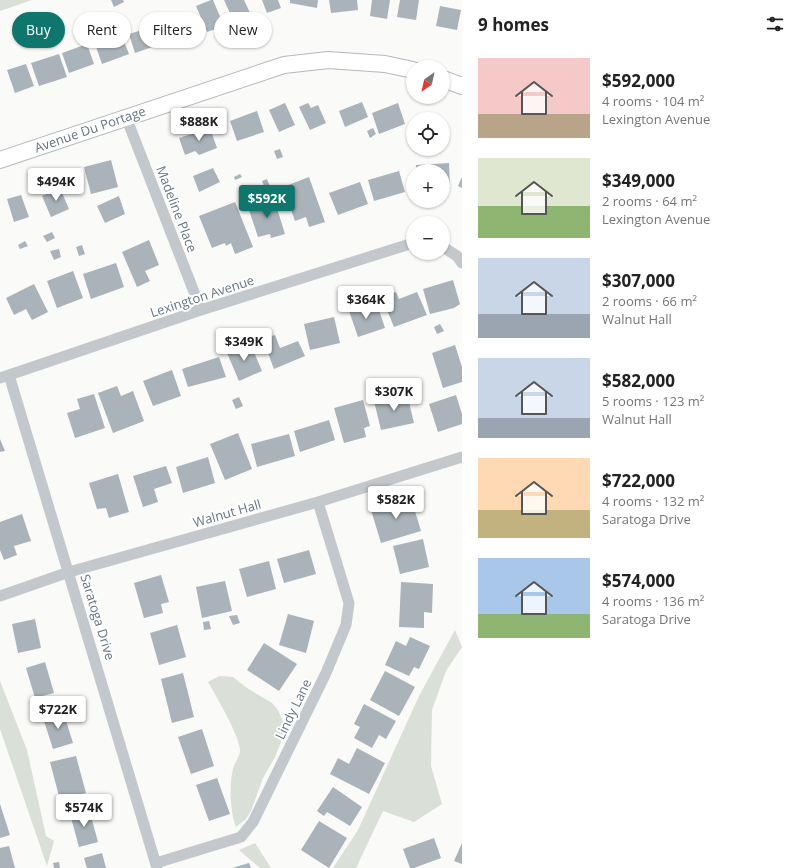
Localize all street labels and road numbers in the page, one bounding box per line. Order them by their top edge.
street label: Avenue Du Portage [32,102,148,156]
street label: Madeline Place [152,163,202,255]
street label: Lexington Avenue [148,271,256,321]
street label: Walnut Hall [191,495,263,531]
street label: Saratoga Drive [76,572,120,662]
street label: Lindy Lane [271,676,315,742]

